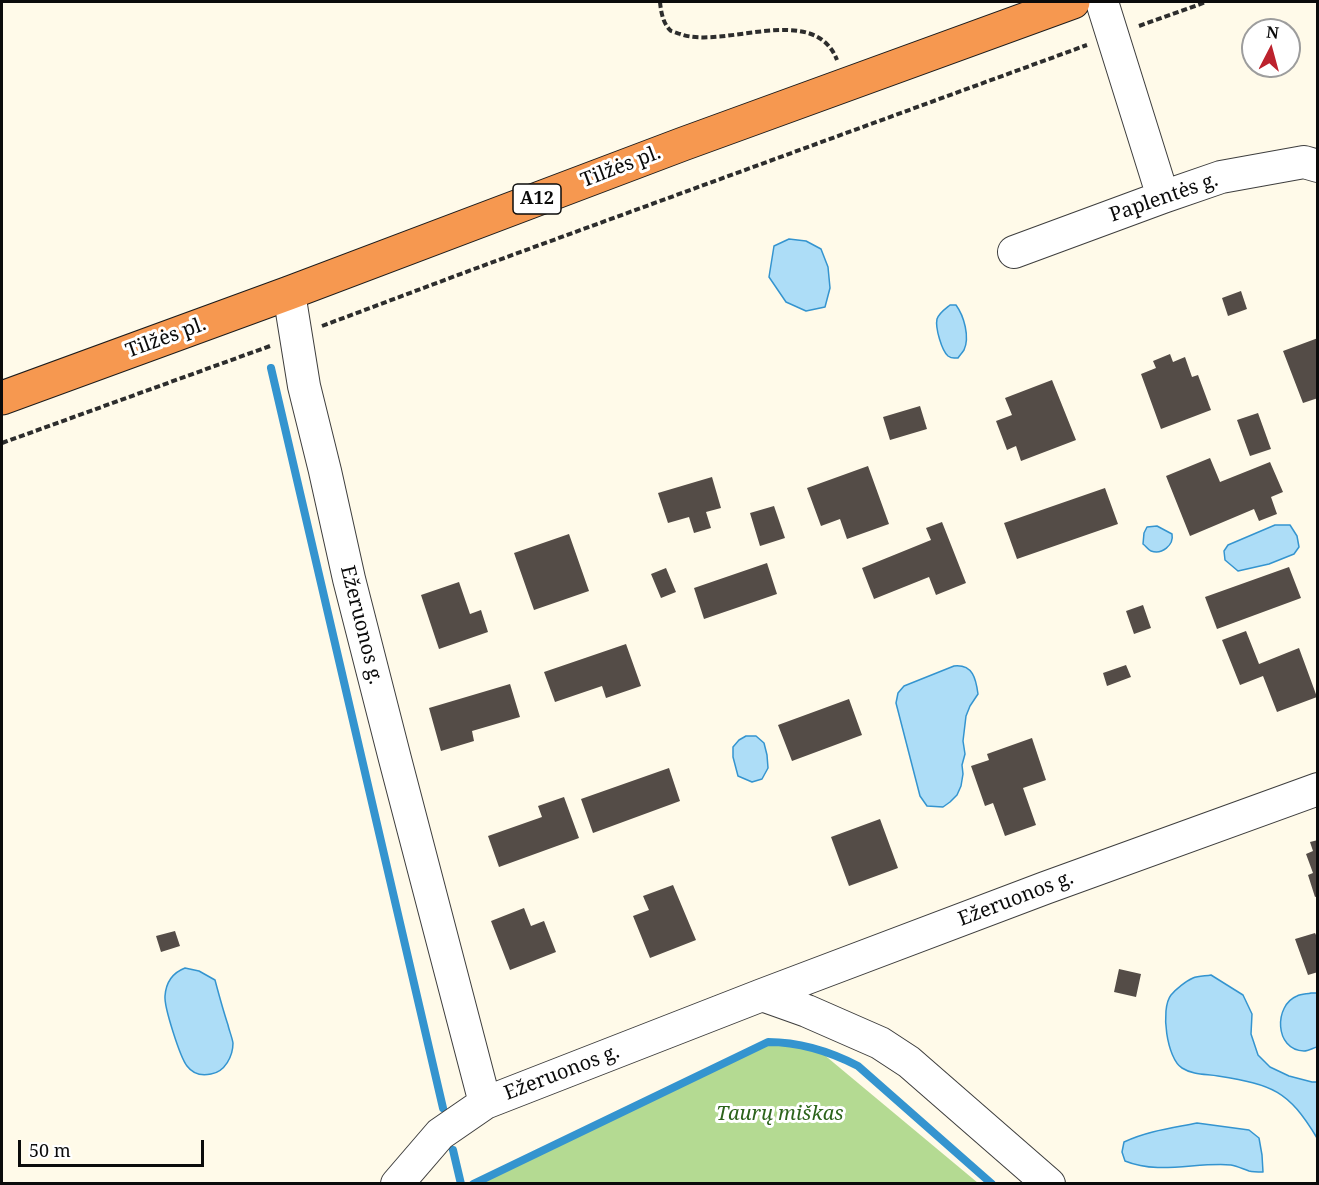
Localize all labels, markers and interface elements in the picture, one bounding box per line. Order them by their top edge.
north arrow [1241,18,1301,78]
text: N [1265,20,1280,44]
street label: Tilžės pl. [578,141,664,193]
street label: Paplentės g. [1107,168,1221,228]
road number: A12 [513,184,561,214]
street label: Tilžės pl. [123,312,209,364]
street label: Ežeruonos g. [335,563,387,687]
street label: Ežeruonos g. [955,866,1077,932]
street label: Ežeruonos g. [501,1040,623,1106]
park label: Taurų miškas [716,1102,844,1126]
scale bar [21,1128,207,1166]
text: 50 m [29,1138,71,1162]

